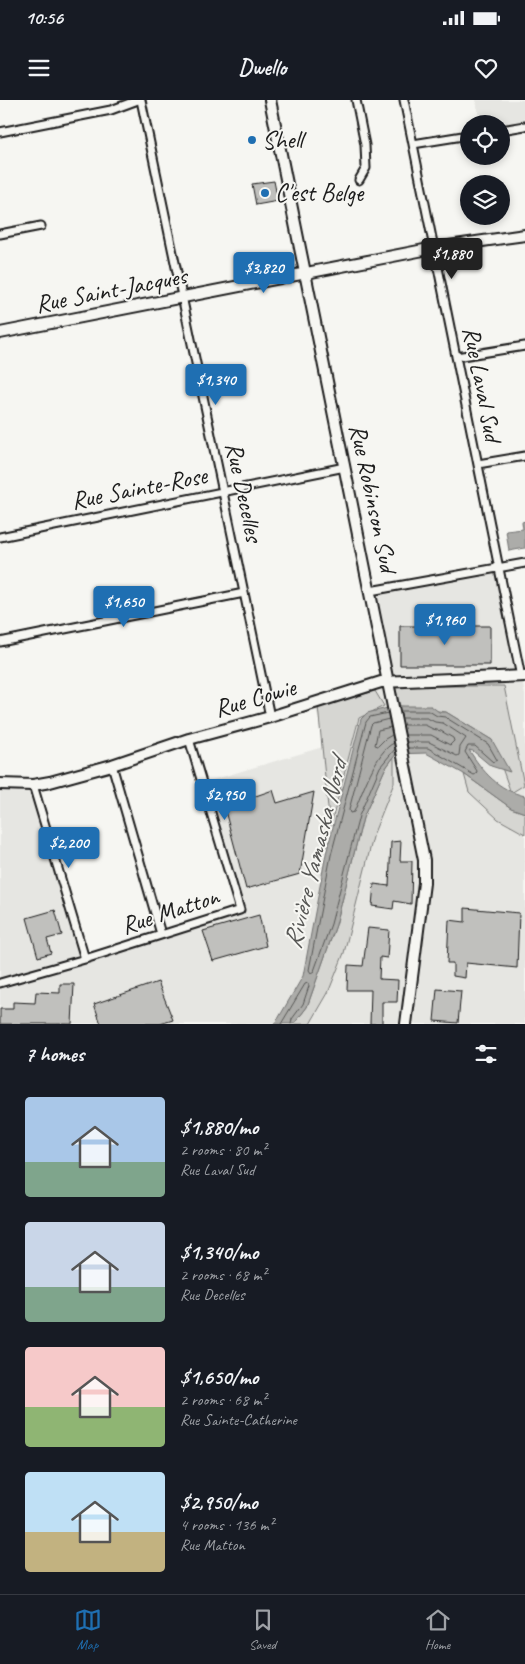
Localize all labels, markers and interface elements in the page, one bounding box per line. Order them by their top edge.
text: 10:56 [25,6,63,30]
icon: menu [25,54,53,82]
text: Dwello [239,54,286,82]
icon: heart [472,54,500,82]
map controls [460,115,510,225]
button: locate [460,115,510,165]
place label: Shell [262,124,308,156]
marker: Shell [246,134,258,146]
button: layers [460,175,510,225]
place label: C'est Belge [275,177,365,209]
marker: C'est Belge [259,187,271,199]
pin: $1,880 [411,238,493,280]
text: $1,880 [432,244,472,264]
pin: $3,820 [223,252,305,294]
text: $3,820 [244,258,284,278]
street label: Rue Saint-Jacques [33,259,192,320]
street label: Rue Laval Sud [455,324,509,447]
pin: $1,340 [175,364,257,406]
text: $1,340 [196,370,236,390]
street label: Rue Robinson Sud [342,421,405,579]
street label: Rue Decelles [218,439,271,547]
street label: Rue Sainte-Rose [68,459,211,517]
pin: $1,650 [83,586,165,628]
text: $1,650 [104,592,144,612]
pin: $1,960 [404,604,486,646]
text: $1,960 [425,610,465,630]
street label: Rue Cowie [211,671,301,725]
water label: Rivière Yamaska Nord [276,748,356,952]
pin: $2,950 [184,778,266,821]
text: $2,950 [206,785,244,805]
pin: $2,200 [28,826,110,869]
text: $2,200 [49,833,89,853]
street label: Rue Matton [117,880,225,942]
icon: filters [472,1040,500,1068]
text: 7 homes [25,1041,84,1067]
text: $1,880/mo [180,1114,258,1140]
icon: home [65,1117,125,1177]
text: 2 rooms · 80 m² [180,1140,266,1160]
text: Rue Laval Sud [180,1160,255,1180]
text: $1,340/mo [180,1239,258,1265]
icon: home [65,1242,125,1302]
text: 2 rooms · 68 m² [180,1265,266,1285]
text: Rue Decelles [180,1285,245,1305]
text: $1,650/mo [180,1364,258,1390]
icon: home [65,1367,125,1427]
text: 2 rooms · 68 m² [180,1390,266,1410]
text: Rue Sainte-Catherine [180,1410,297,1430]
text: $2,950/mo [180,1489,258,1515]
icon: home [65,1492,125,1552]
text: 4 rooms · 136 m² [180,1515,274,1535]
text: Rue Matton [180,1535,245,1555]
tab: Map [74,1606,102,1653]
tab: Saved [249,1606,277,1653]
tab: Home [424,1606,452,1653]

